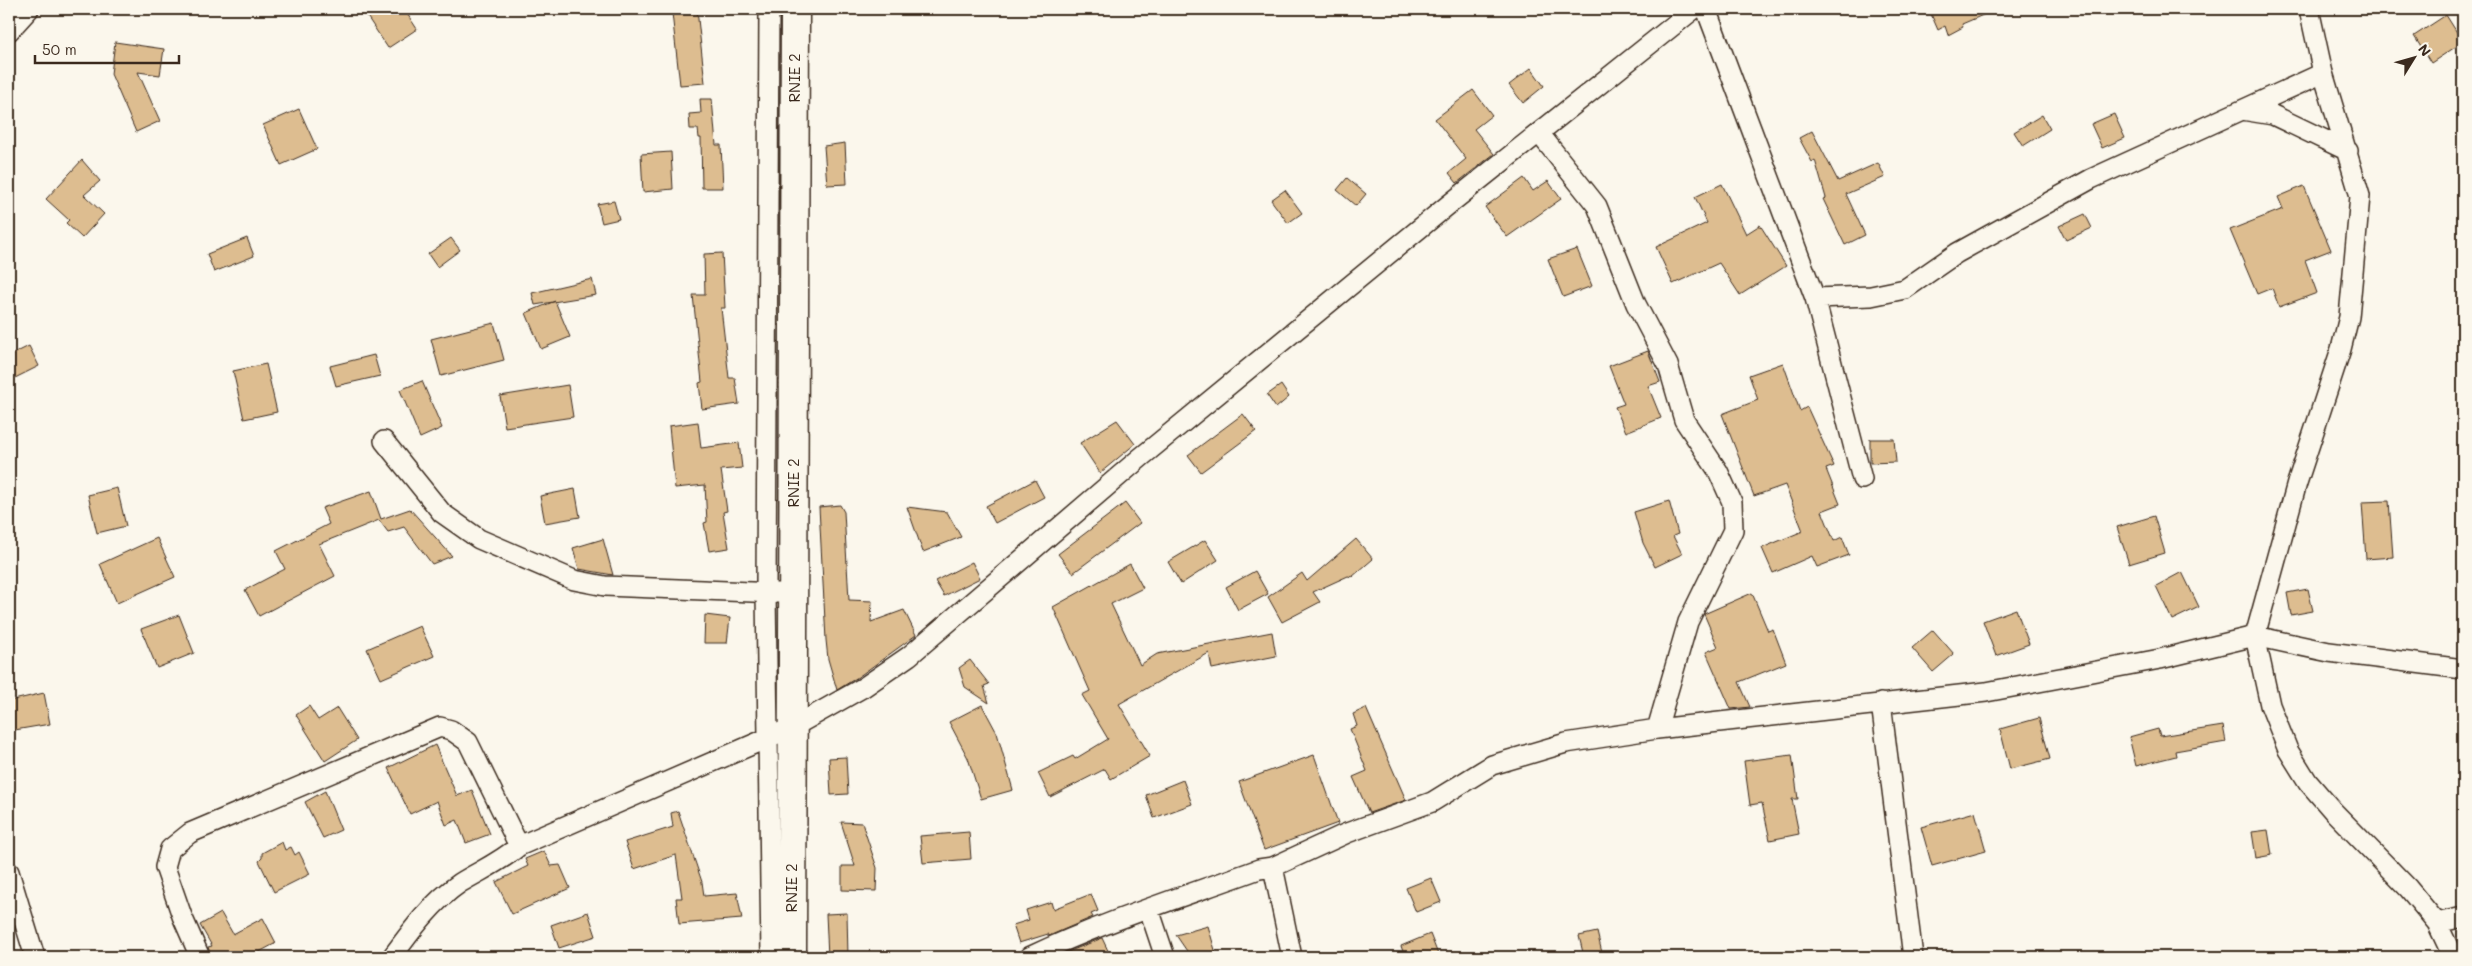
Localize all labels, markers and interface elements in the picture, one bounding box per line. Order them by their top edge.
scale bar [35,32,179,64]
north arrow [2390,32,2440,82]
text: 50 m [42,39,77,59]
text: N [2414,40,2436,60]
street label: RNIE 2 [784,53,804,103]
street label: RNIE 2 [783,458,803,508]
street label: RNIE 2 [781,863,801,913]

